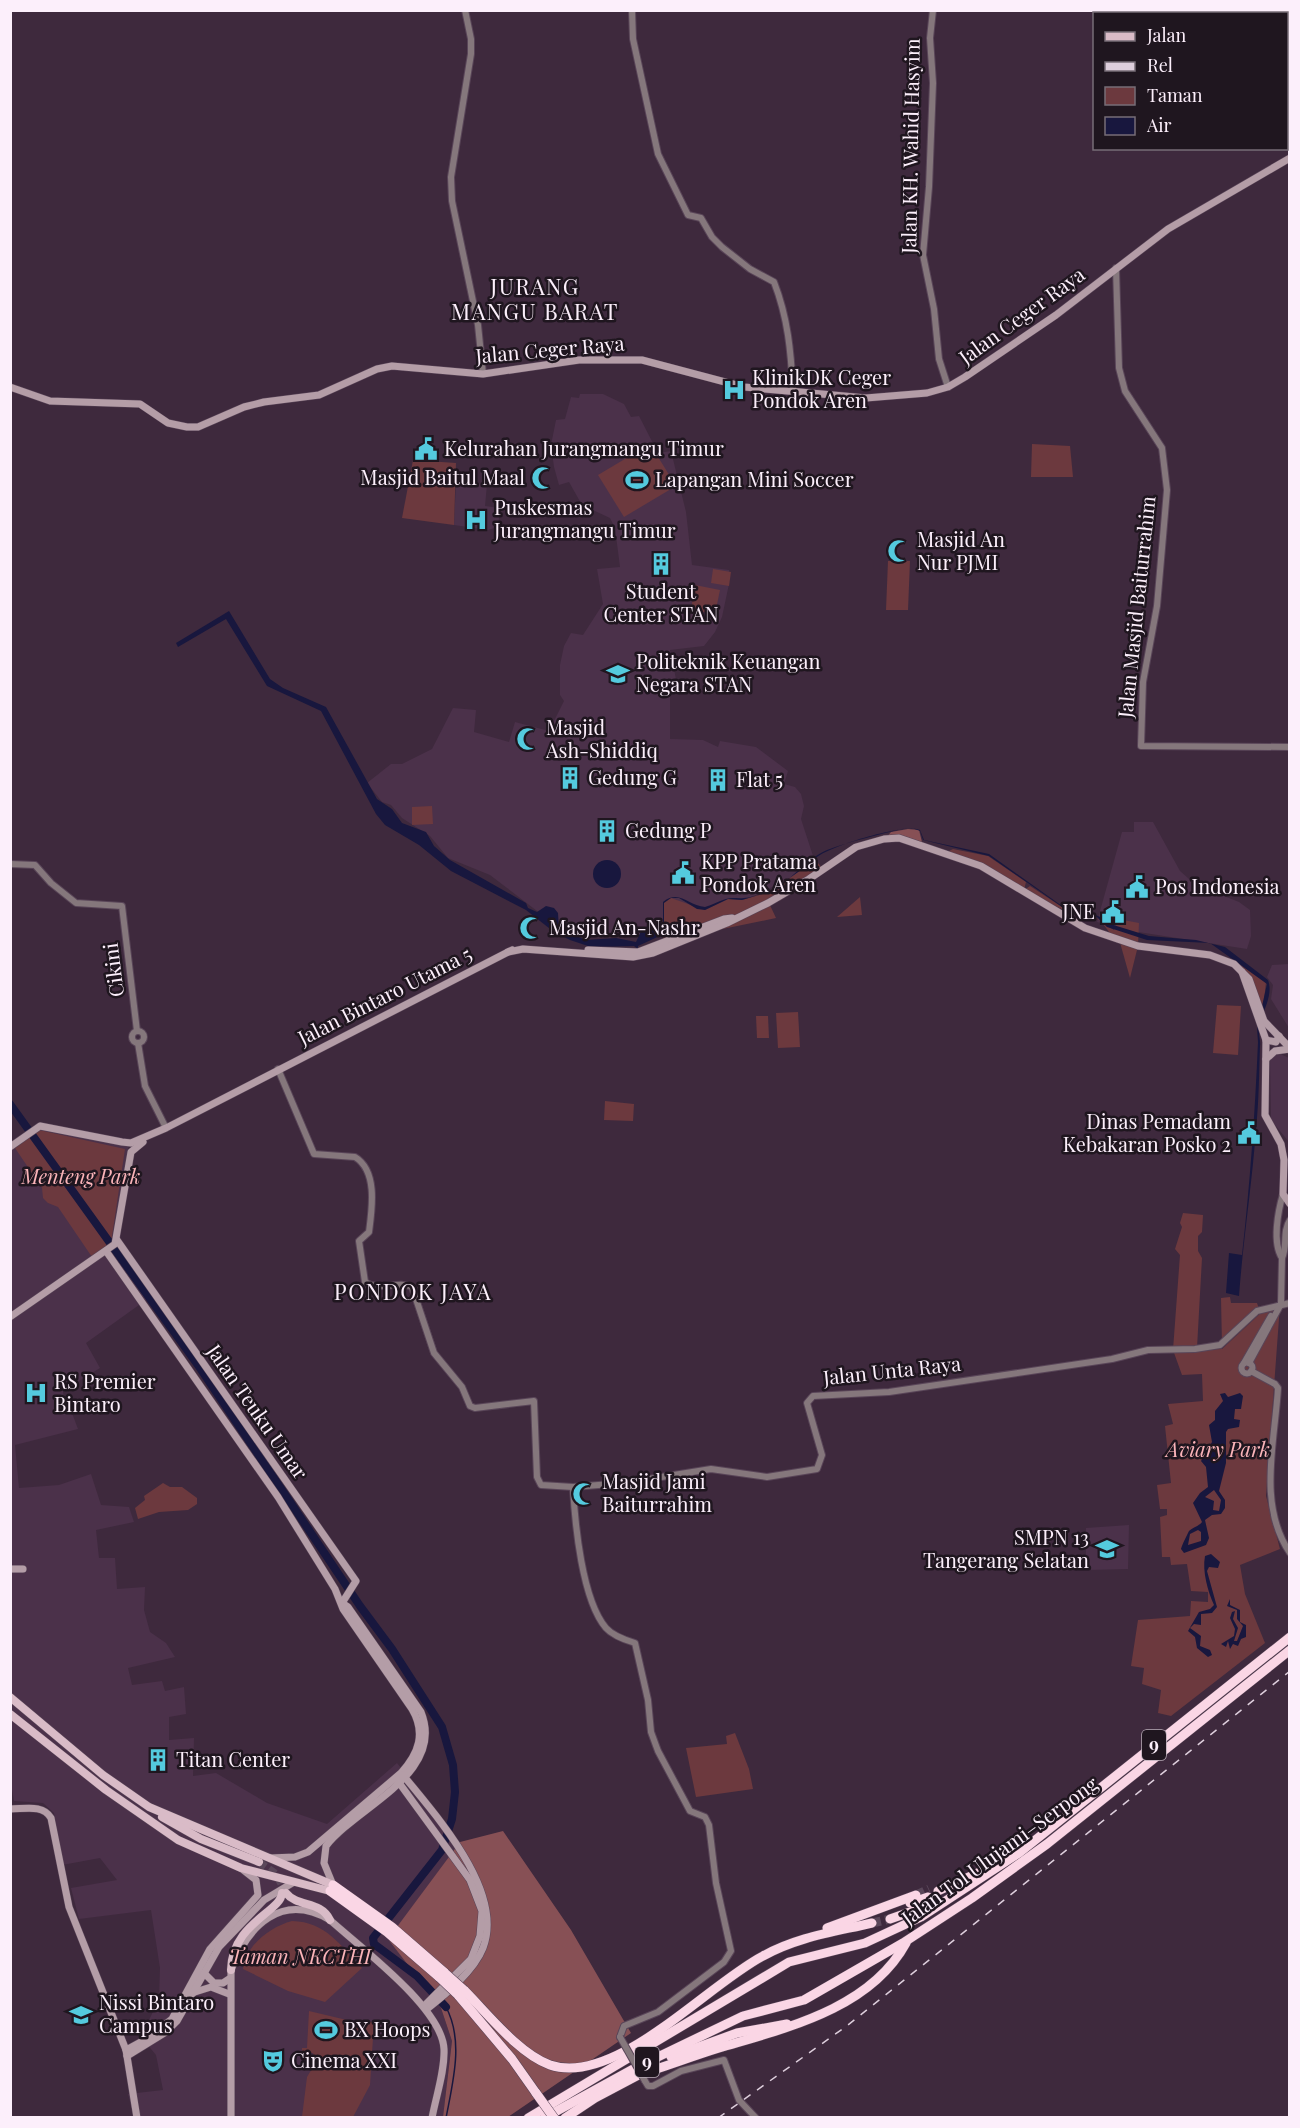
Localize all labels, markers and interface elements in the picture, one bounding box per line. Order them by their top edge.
legend [1093,12,1288,150]
text: Jalan [1146,23,1187,47]
street label: Jalan KH. Wahid Hasyim [894,38,925,255]
text: Rel [1147,53,1173,77]
text: Taman [1147,83,1203,107]
text: Air [1146,113,1172,137]
street label: Jalan Ceger Raya [952,260,1089,370]
district label: JURANG MANGU BARAT [451,271,619,326]
street label: Jalan Ceger Raya [473,329,625,369]
place label: KlinikDK Ceger Pondok Aren [752,363,891,413]
hospital icon: KlinikDK Ceger Pondok Aren [721,377,747,403]
place label: Kelurahan Jurangmangu Timur [444,434,724,461]
public building icon: Kelurahan Jurangmangu Timur [413,436,439,462]
place label: Masjid Baitul Maal [360,463,525,490]
mosque icon: Masjid Baitul Maal [530,465,556,491]
place label: Lapangan Mini Soccer [655,465,854,492]
sports icon: Lapangan Mini Soccer [624,467,650,493]
place label: Puskesmas Jurangmangu Timur [493,493,676,543]
street label: Jalan Masjid Baiturrahim [1110,494,1161,720]
hospital icon: Puskesmas Jurangmangu Timur [463,507,489,533]
place label: Masjid An Nur PJMI [917,525,1005,575]
mosque icon: Masjid An Nur PJMI [886,538,912,564]
building icon: Student Center STAN [648,551,674,577]
place label: Student Center STAN [603,577,719,627]
place label: Politeknik Keuangan Negara STAN [636,647,820,697]
school or university icon: Politeknik Keuangan Negara STAN [605,661,631,687]
place label: Masjid Ash-Shiddiq [545,713,658,763]
mosque icon: Masjid Ash-Shiddiq [515,726,541,752]
place label: Gedung G [588,763,677,790]
building icon: Gedung G [557,765,583,791]
place label: Flat 5 [736,765,783,792]
building icon: Flat 5 [705,767,731,793]
place label: Gedung P [625,816,712,843]
building icon: Gedung P [594,818,620,844]
place label: KPP Pratama Pondok Aren [701,847,817,897]
public building icon: KPP Pratama Pondok Aren [670,860,696,886]
place label: Pos Indonesia [1155,872,1280,899]
public building icon: Pos Indonesia [1124,874,1150,900]
place label: JNE [1061,897,1095,924]
public building icon: JNE [1100,899,1126,925]
place label: Masjid An-Nashr [549,913,700,940]
mosque icon: Masjid An-Nashr [518,915,544,941]
street label: Jalan Bintaro Utama 5 [292,939,476,1051]
street label: Cikini [96,941,129,999]
place label: Dinas Pemadam Kebakaran Posko 2 [1063,1107,1231,1157]
public building icon: Dinas Pemadam Kebakaran Posko 2 [1236,1120,1262,1146]
park label: Menteng Park [21,1162,140,1189]
district label: PONDOK JAYA [334,1276,492,1306]
street label: Jalan Teuku Umar [201,1337,315,1484]
street label: Jalan Unta Raya [821,1349,962,1390]
place label: RS Premier Bintaro [54,1367,156,1417]
hospital icon: RS Premier Bintaro [23,1380,49,1406]
park label: Aviary Park [1164,1435,1270,1462]
place label: Masjid Jami Baiturrahim [602,1467,712,1517]
mosque icon: Masjid Jami Baiturrahim [571,1481,597,1507]
place label: SMPN 13 Tangerang Selatan [923,1523,1089,1573]
school or university icon: SMPN 13 Tangerang Selatan [1094,1536,1120,1562]
road number: 9 [1142,1730,1166,1760]
place label: Titan Center [176,1745,290,1772]
building icon: Titan Center [145,1747,171,1773]
street label: Jalan Tol Ulujami–Serpong [895,1769,1103,1931]
park label: Taman NKCTHI [229,1942,373,1969]
place label: Nissi Bintaro Campus [99,1988,214,2038]
school or university icon: Nissi Bintaro Campus [68,2002,94,2028]
place label: BX Hoops [344,2015,430,2042]
sports icon: BX Hoops [313,2017,339,2043]
place label: Cinema XXI [291,2046,397,2073]
road number: 9 [635,2047,659,2077]
theatre icon: Cinema XXI [260,2048,286,2074]

